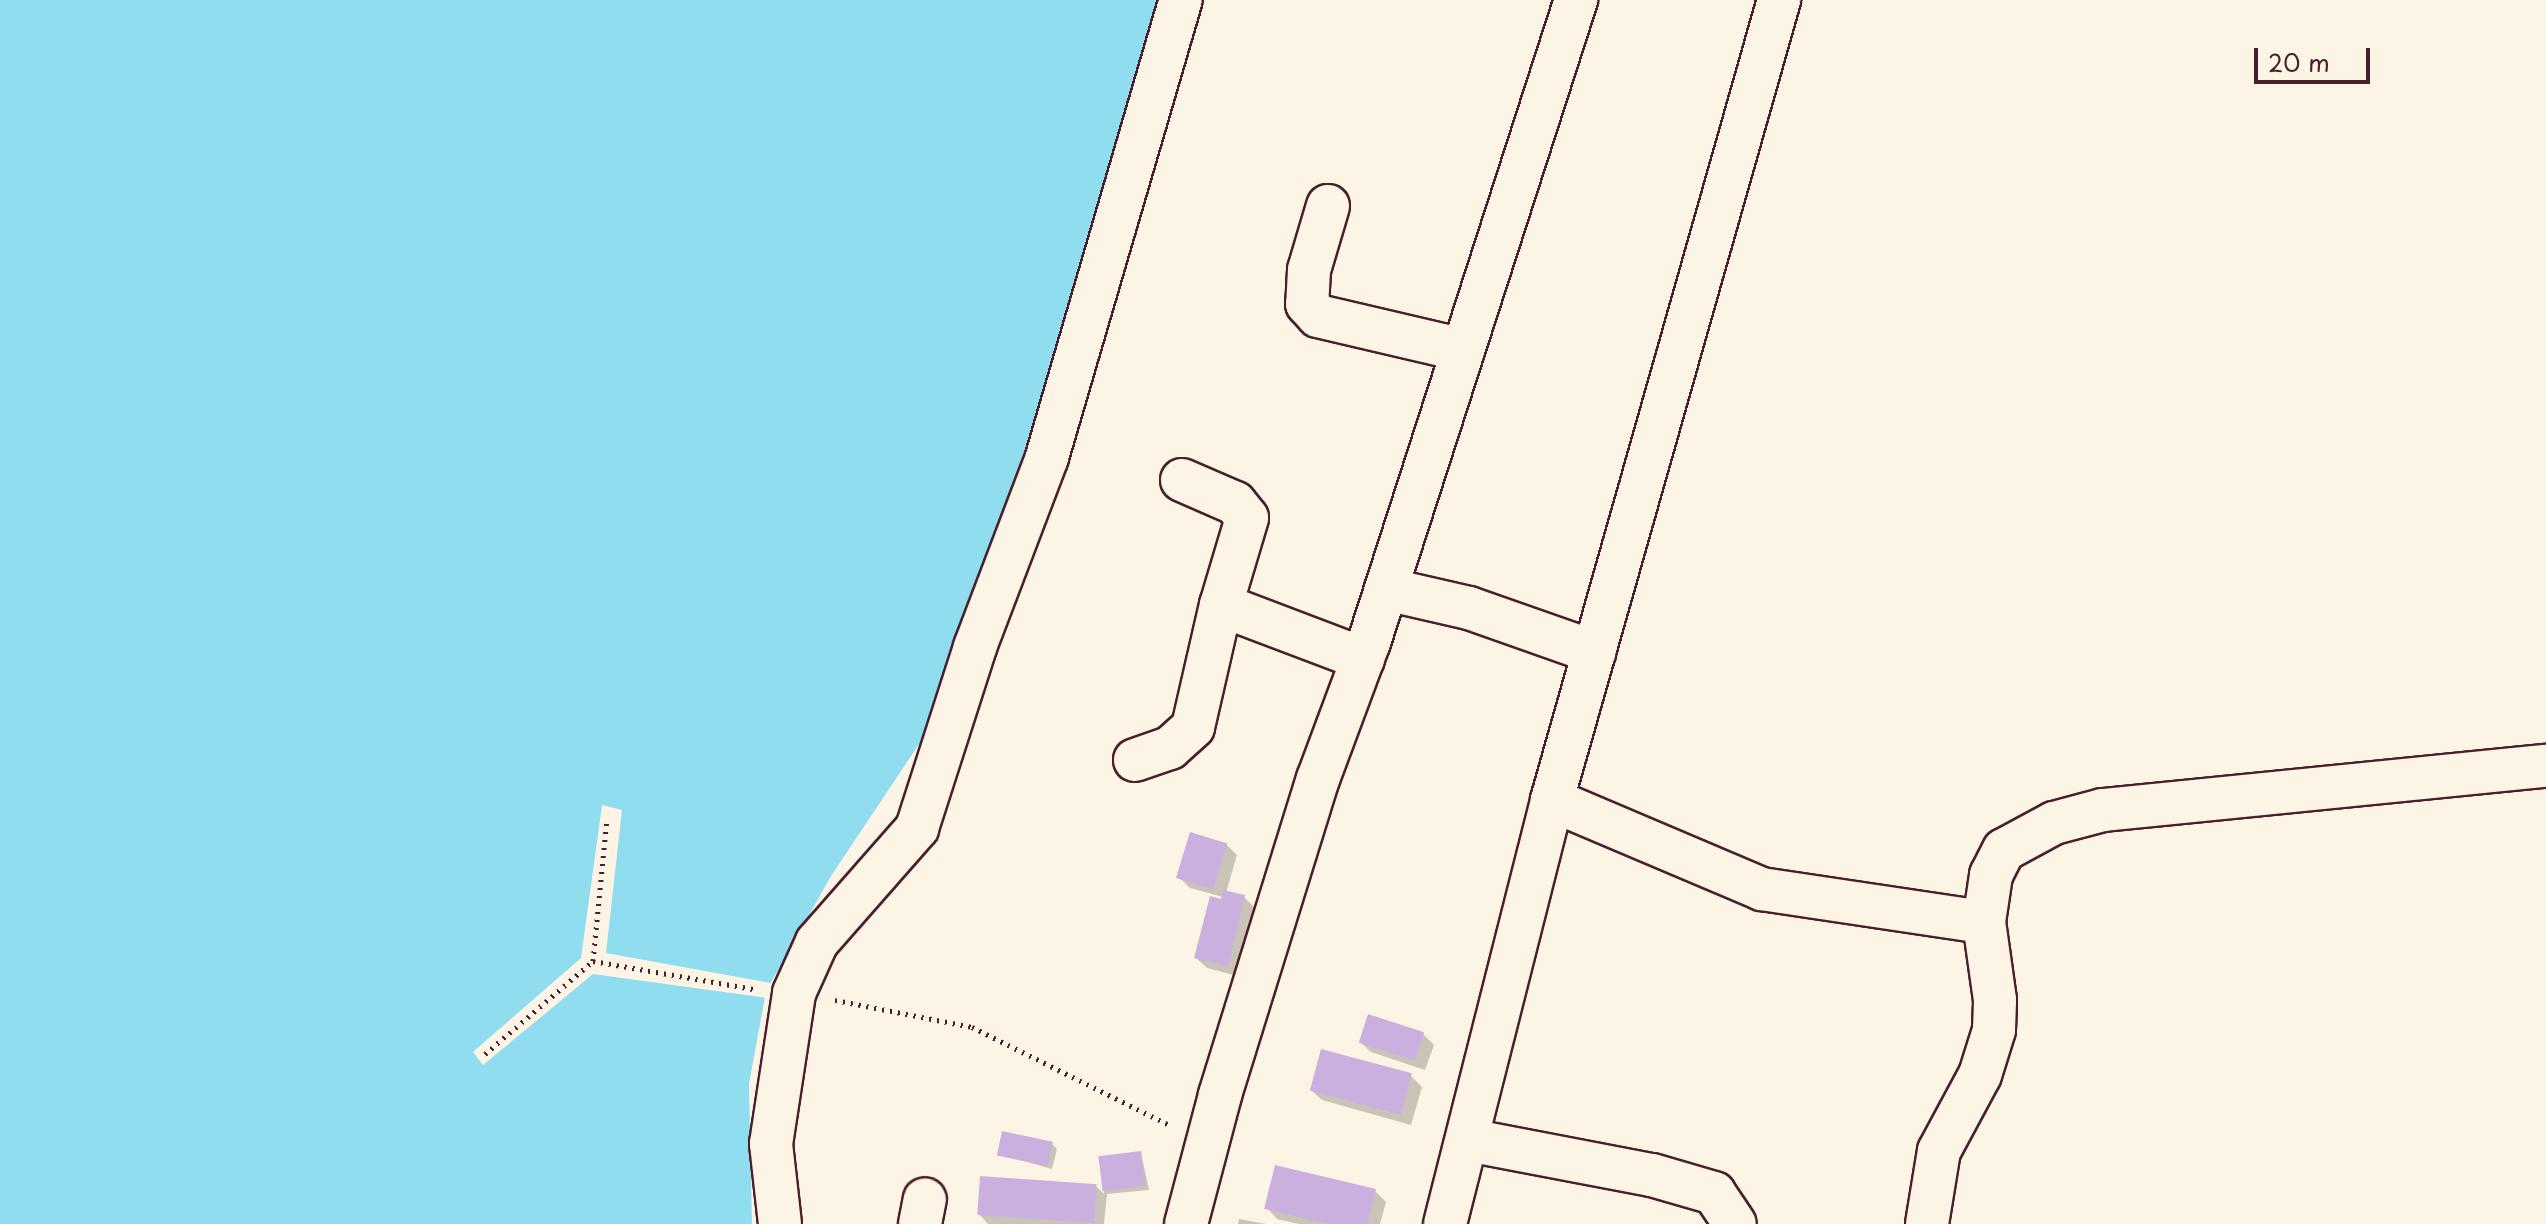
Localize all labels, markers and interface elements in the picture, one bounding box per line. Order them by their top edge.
scale bar [2258,32,2374,82]
text: 20 m [2268,44,2330,80]

